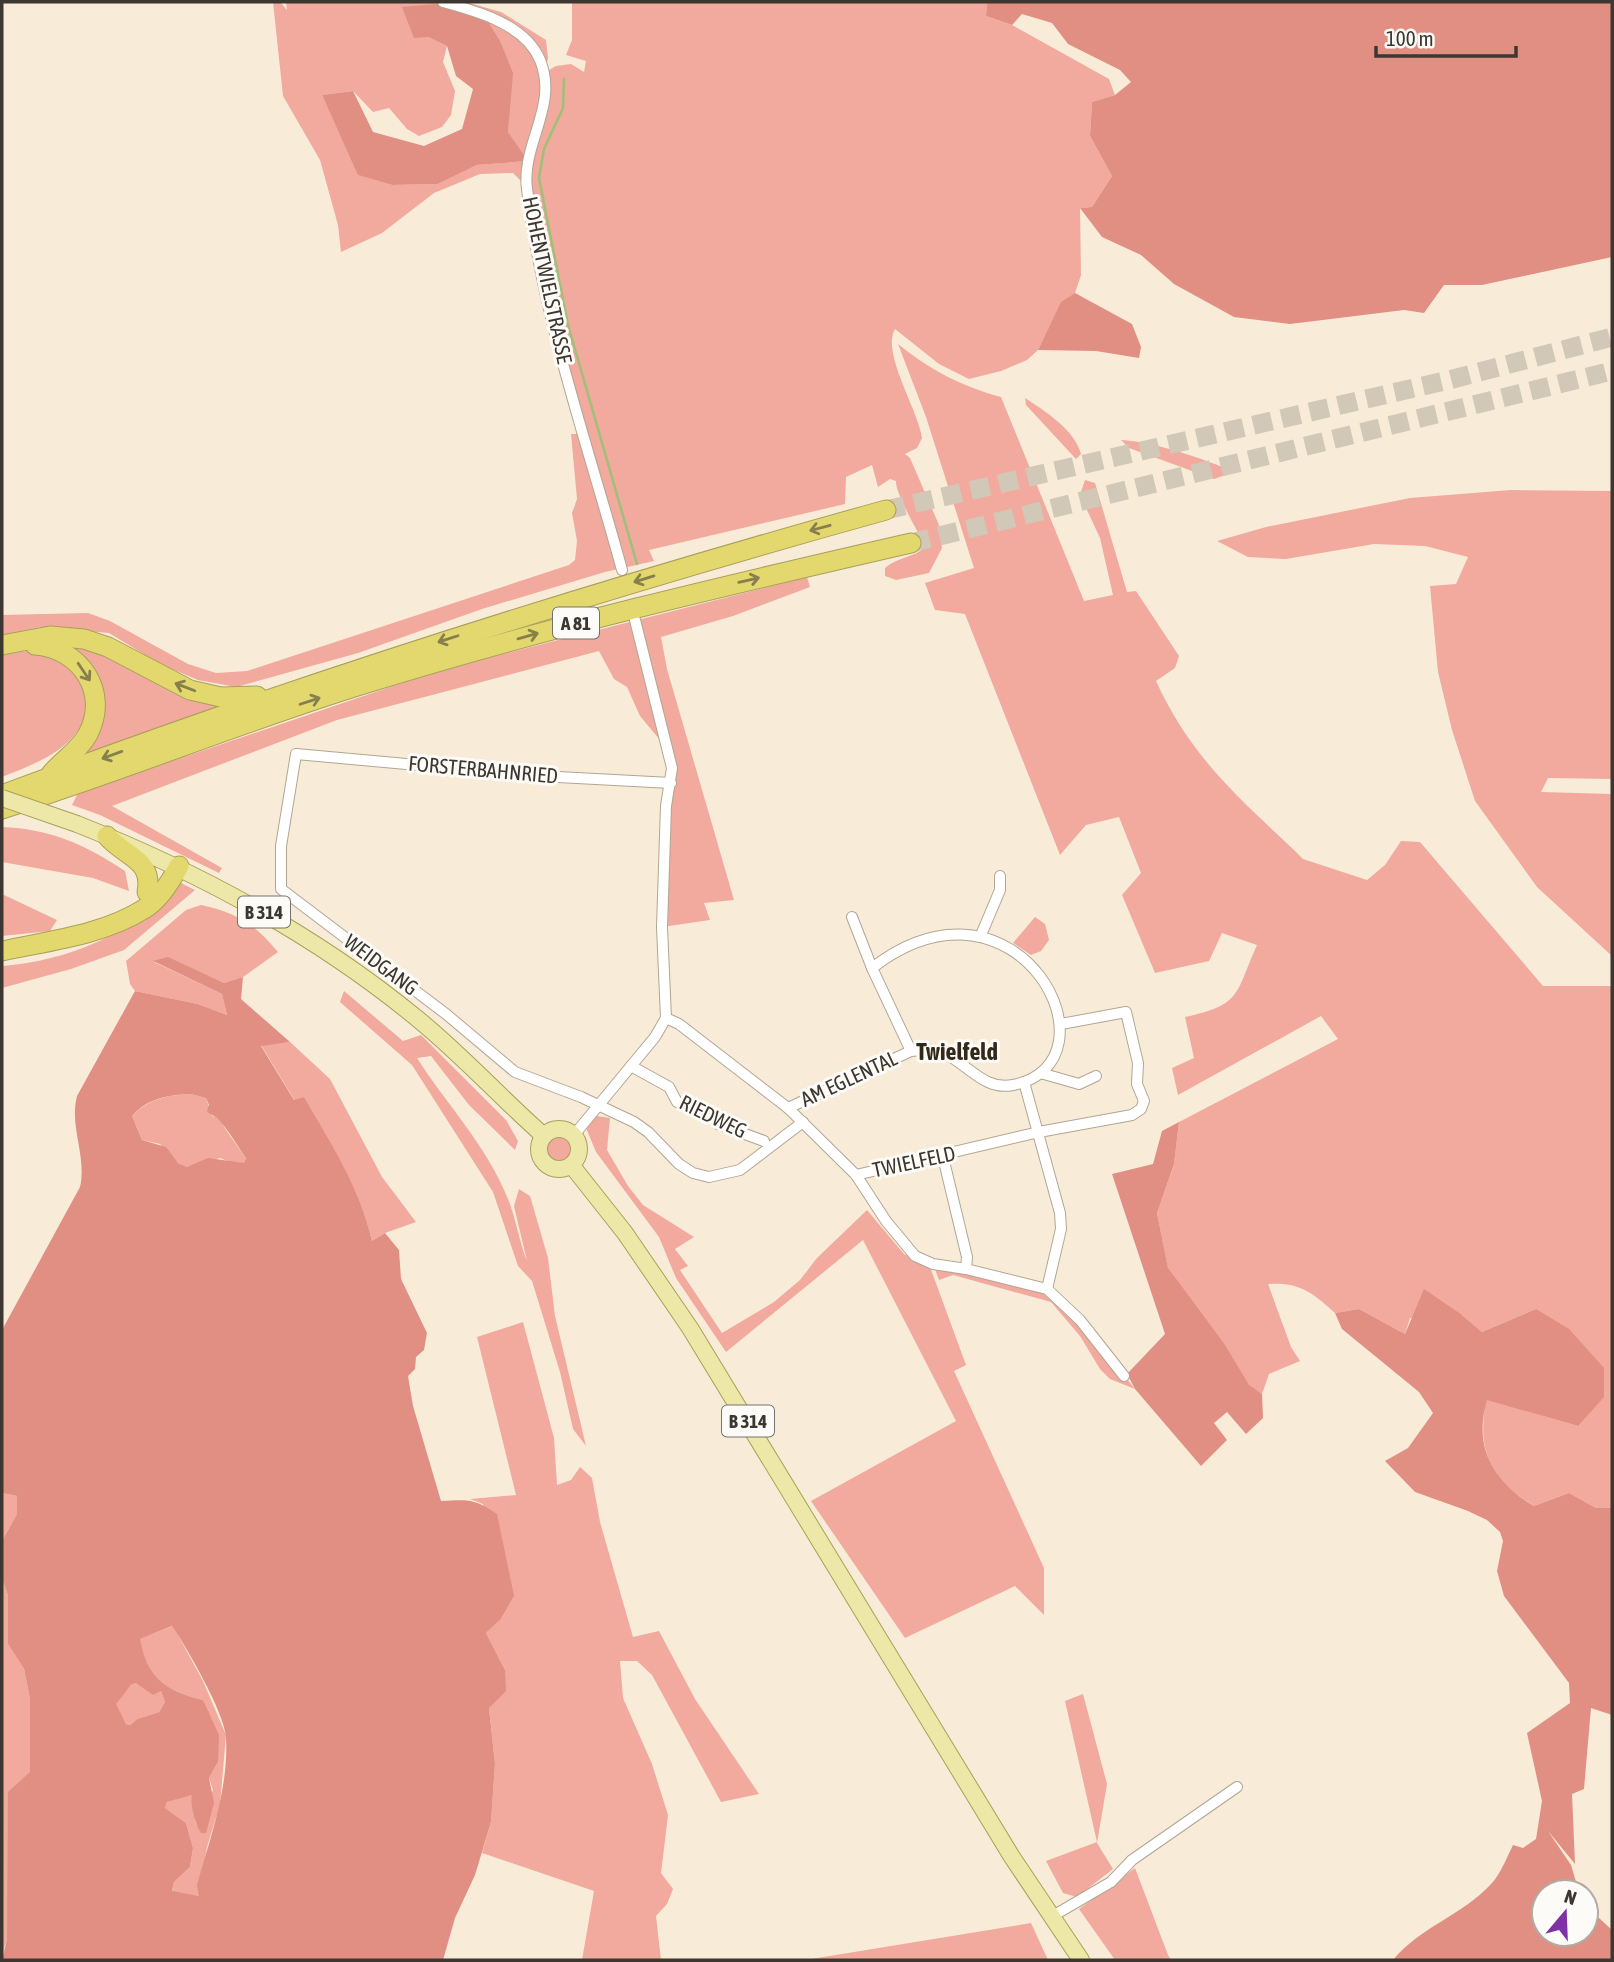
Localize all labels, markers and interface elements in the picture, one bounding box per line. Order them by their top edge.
scale bar [1376,14,1516,58]
text: 100 m [1386,26,1434,50]
street label: HOHENTWIELSTRASSE [519,194,577,366]
one-way arrow [809,523,831,536]
one-way arrow [633,573,655,586]
one-way arrow [737,573,760,586]
road number: A 81 [553,608,599,638]
one-way arrow [517,628,539,641]
one-way arrow [437,634,459,646]
one-way arrow [77,662,91,681]
one-way arrow [175,680,196,692]
one-way arrow [299,694,321,707]
one-way arrow [101,749,123,762]
street label: FORSTERBAHNRIED [407,751,559,787]
road number: B 314 [238,896,290,928]
street label: WEIDGANG [340,929,423,1000]
district label: Twielfeld [916,1038,998,1065]
street label: AM EGLENTAL [797,1045,901,1111]
street label: RIEDWEG [676,1090,751,1143]
street label: TWIELFELD [870,1141,957,1182]
road number: B 314 [722,1406,774,1436]
north arrow [1530,1878,1600,1948]
text: N [1562,1885,1579,1909]

